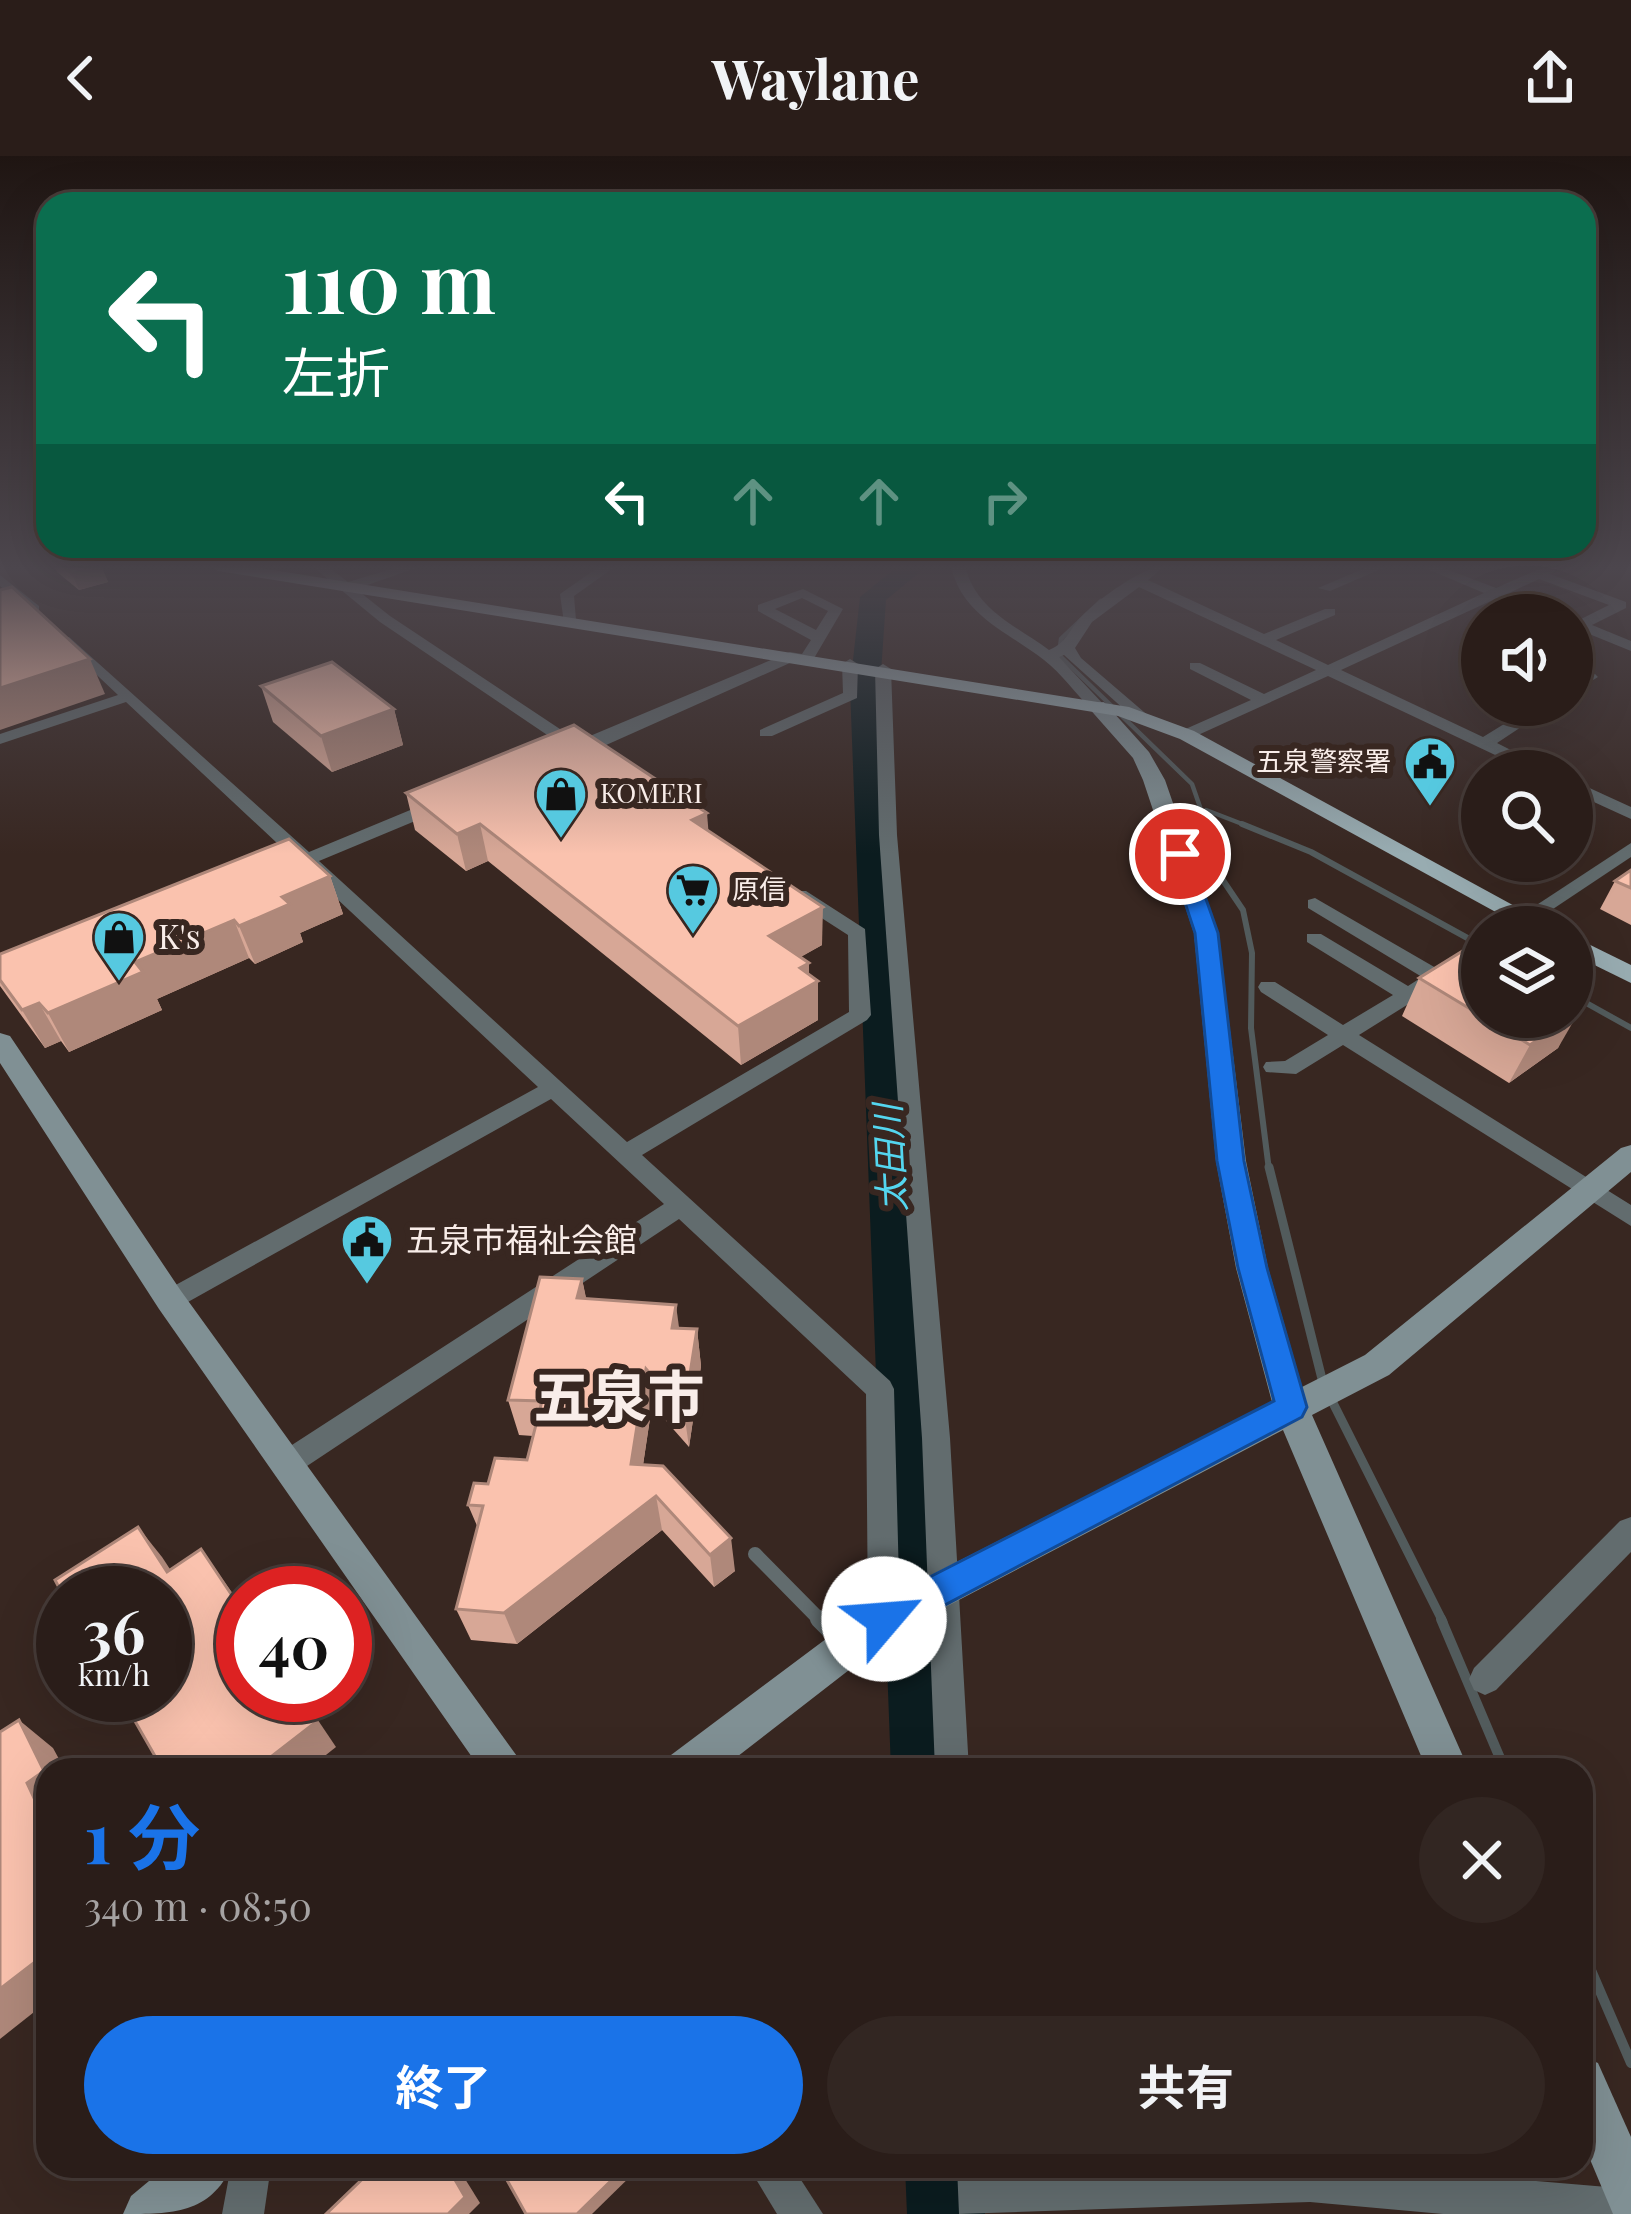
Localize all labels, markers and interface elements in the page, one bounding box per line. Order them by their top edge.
text: Waylane [712,42,919,114]
icon: back [48,45,114,111]
icon: share [1517,45,1583,111]
text: 110 m [282,223,496,335]
icon: left [84,240,240,396]
text: 左折 [282,335,390,407]
icon: left [594,468,660,534]
icon: ahead [720,468,786,534]
icon: ahead [846,468,912,534]
icon: right [972,468,1038,534]
map controls [1461,594,1593,1038]
button: sound [1461,594,1593,726]
public building icon: 五泉警察署 [1402,734,1458,808]
place label: 五泉警察署 [1256,742,1391,778]
button: search [1461,750,1593,882]
shop icon: KOMERI [533,766,589,840]
place label: KOMERI [600,774,703,810]
pin [1129,803,1231,905]
icon: arrive [1147,821,1213,887]
supermarket icon: 原信 [665,862,721,936]
place label: 原信 [732,870,786,906]
button: layers [1461,906,1593,1038]
shop icon: K's [91,909,147,983]
place label: K's [158,913,201,957]
water label: 太田川 [861,1099,915,1213]
public building icon: 五泉市福祉会館 [339,1212,395,1286]
place label: 五泉市福祉会館 [406,1216,637,1260]
district label: 五泉市 [534,1356,705,1432]
position arrow [821,1556,947,1682]
speed limit sign: 40 [216,1566,372,1722]
text: 36 [83,1589,145,1669]
text: km/h [78,1654,150,1694]
text: 1 分 [84,1786,200,1882]
button: close [1419,1797,1545,1923]
text: 340 m · 08:50 [84,1879,312,1931]
button: 終了 [84,2016,803,2154]
button: 共有 [827,2016,1545,2154]

